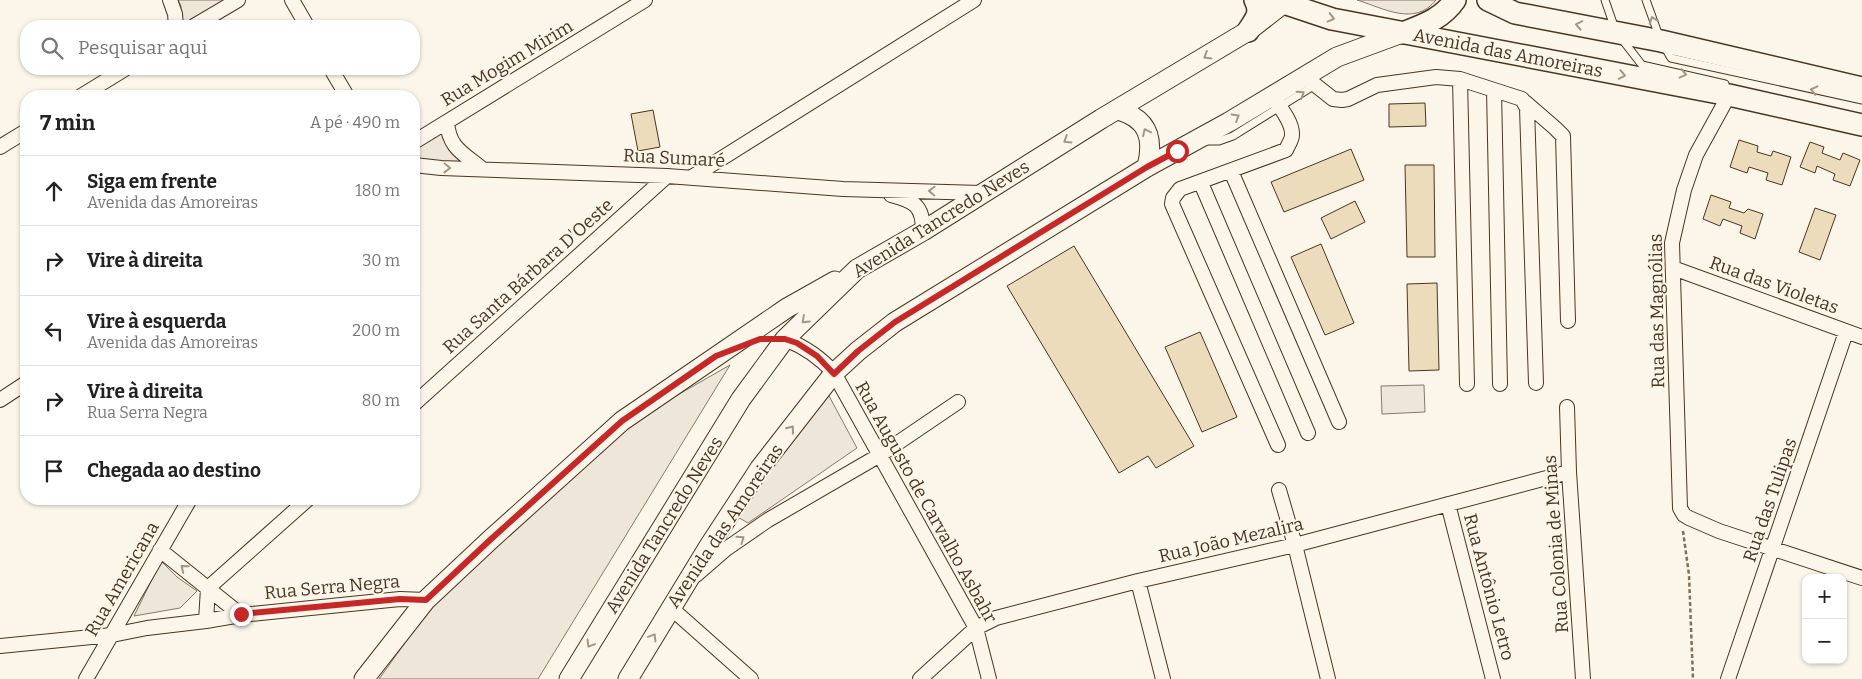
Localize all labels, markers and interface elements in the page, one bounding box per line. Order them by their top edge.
one-way arrow [1326,12,1335,23]
street label: Rua Mogim Mirim [437,15,577,111]
one-way arrow [1649,17,1659,25]
search box [20,20,420,75]
one-way arrow [1574,20,1583,31]
street label: Avenida das Amoreiras [1411,24,1605,82]
icon: search [38,34,66,62]
text: Pesquisar aqui [78,36,207,59]
one-way arrow [1203,50,1212,59]
one-way arrow [1679,68,1688,79]
one-way arrow [1618,69,1627,79]
one-way arrow [1810,85,1819,96]
one-way arrow [1295,91,1305,100]
text: 7 min [40,110,95,136]
text: A pé · 490 m [310,113,400,132]
one-way arrow [1230,114,1239,124]
one-way arrow [1142,128,1152,137]
one-way arrow [1064,133,1073,143]
route start [1166,140,1189,163]
street label: Rua Sumaré [622,144,726,172]
street label: Avenida Tancredo Neves [849,156,1033,282]
one-way arrow [444,163,452,173]
text: Siga em frente [87,170,217,193]
icon: ahead [40,177,68,205]
text: 180 m [355,181,400,200]
one-way arrow [928,186,936,196]
text: Avenida das Amoreiras [87,193,258,212]
street label: Rua Santa Bárbara D'Oeste [438,194,618,358]
street label: Rua das Magnólias [1645,234,1669,388]
icon: right [40,247,68,275]
text: Vire à direita [87,249,203,272]
text: 30 m [362,251,400,270]
street label: Rua das Violetas [1706,251,1842,319]
text: Vire à esquerda [87,310,226,333]
one-way arrow [802,314,811,323]
icon: left [40,317,68,345]
text: 200 m [352,321,400,340]
text: Avenida das Amoreiras [87,333,258,352]
street label: Rua Augusto de Carvalho Asbahr [850,377,1002,627]
text: Vire à direita [87,380,203,403]
icon: right [40,387,68,415]
text: 80 m [362,391,400,410]
text: Rua Serra Negra [87,403,208,422]
one-way arrow [785,425,794,435]
street label: Avenida Tancredo Neves [601,433,727,617]
street label: Rua das Tulipas [1738,435,1802,565]
street label: Avenida das Amoreiras [662,440,788,612]
street label: Rua Colonia de Minas [1539,454,1573,634]
icon: arrive [40,457,68,485]
text: Chegada ao destino [87,459,261,482]
street label: Rua Antônio Letro [1459,511,1519,663]
street label: Rua João Mezalira [1156,513,1306,567]
street label: Rua Americana [80,518,164,640]
one-way arrow [735,536,745,545]
one-way arrow [181,565,190,574]
street label: Rua Serra Negra [263,570,401,604]
map controls [1802,574,1847,664]
button: + [1802,574,1847,619]
route end [230,603,253,626]
button: − [1802,619,1847,664]
one-way arrow [647,634,657,643]
one-way arrow [587,639,597,648]

